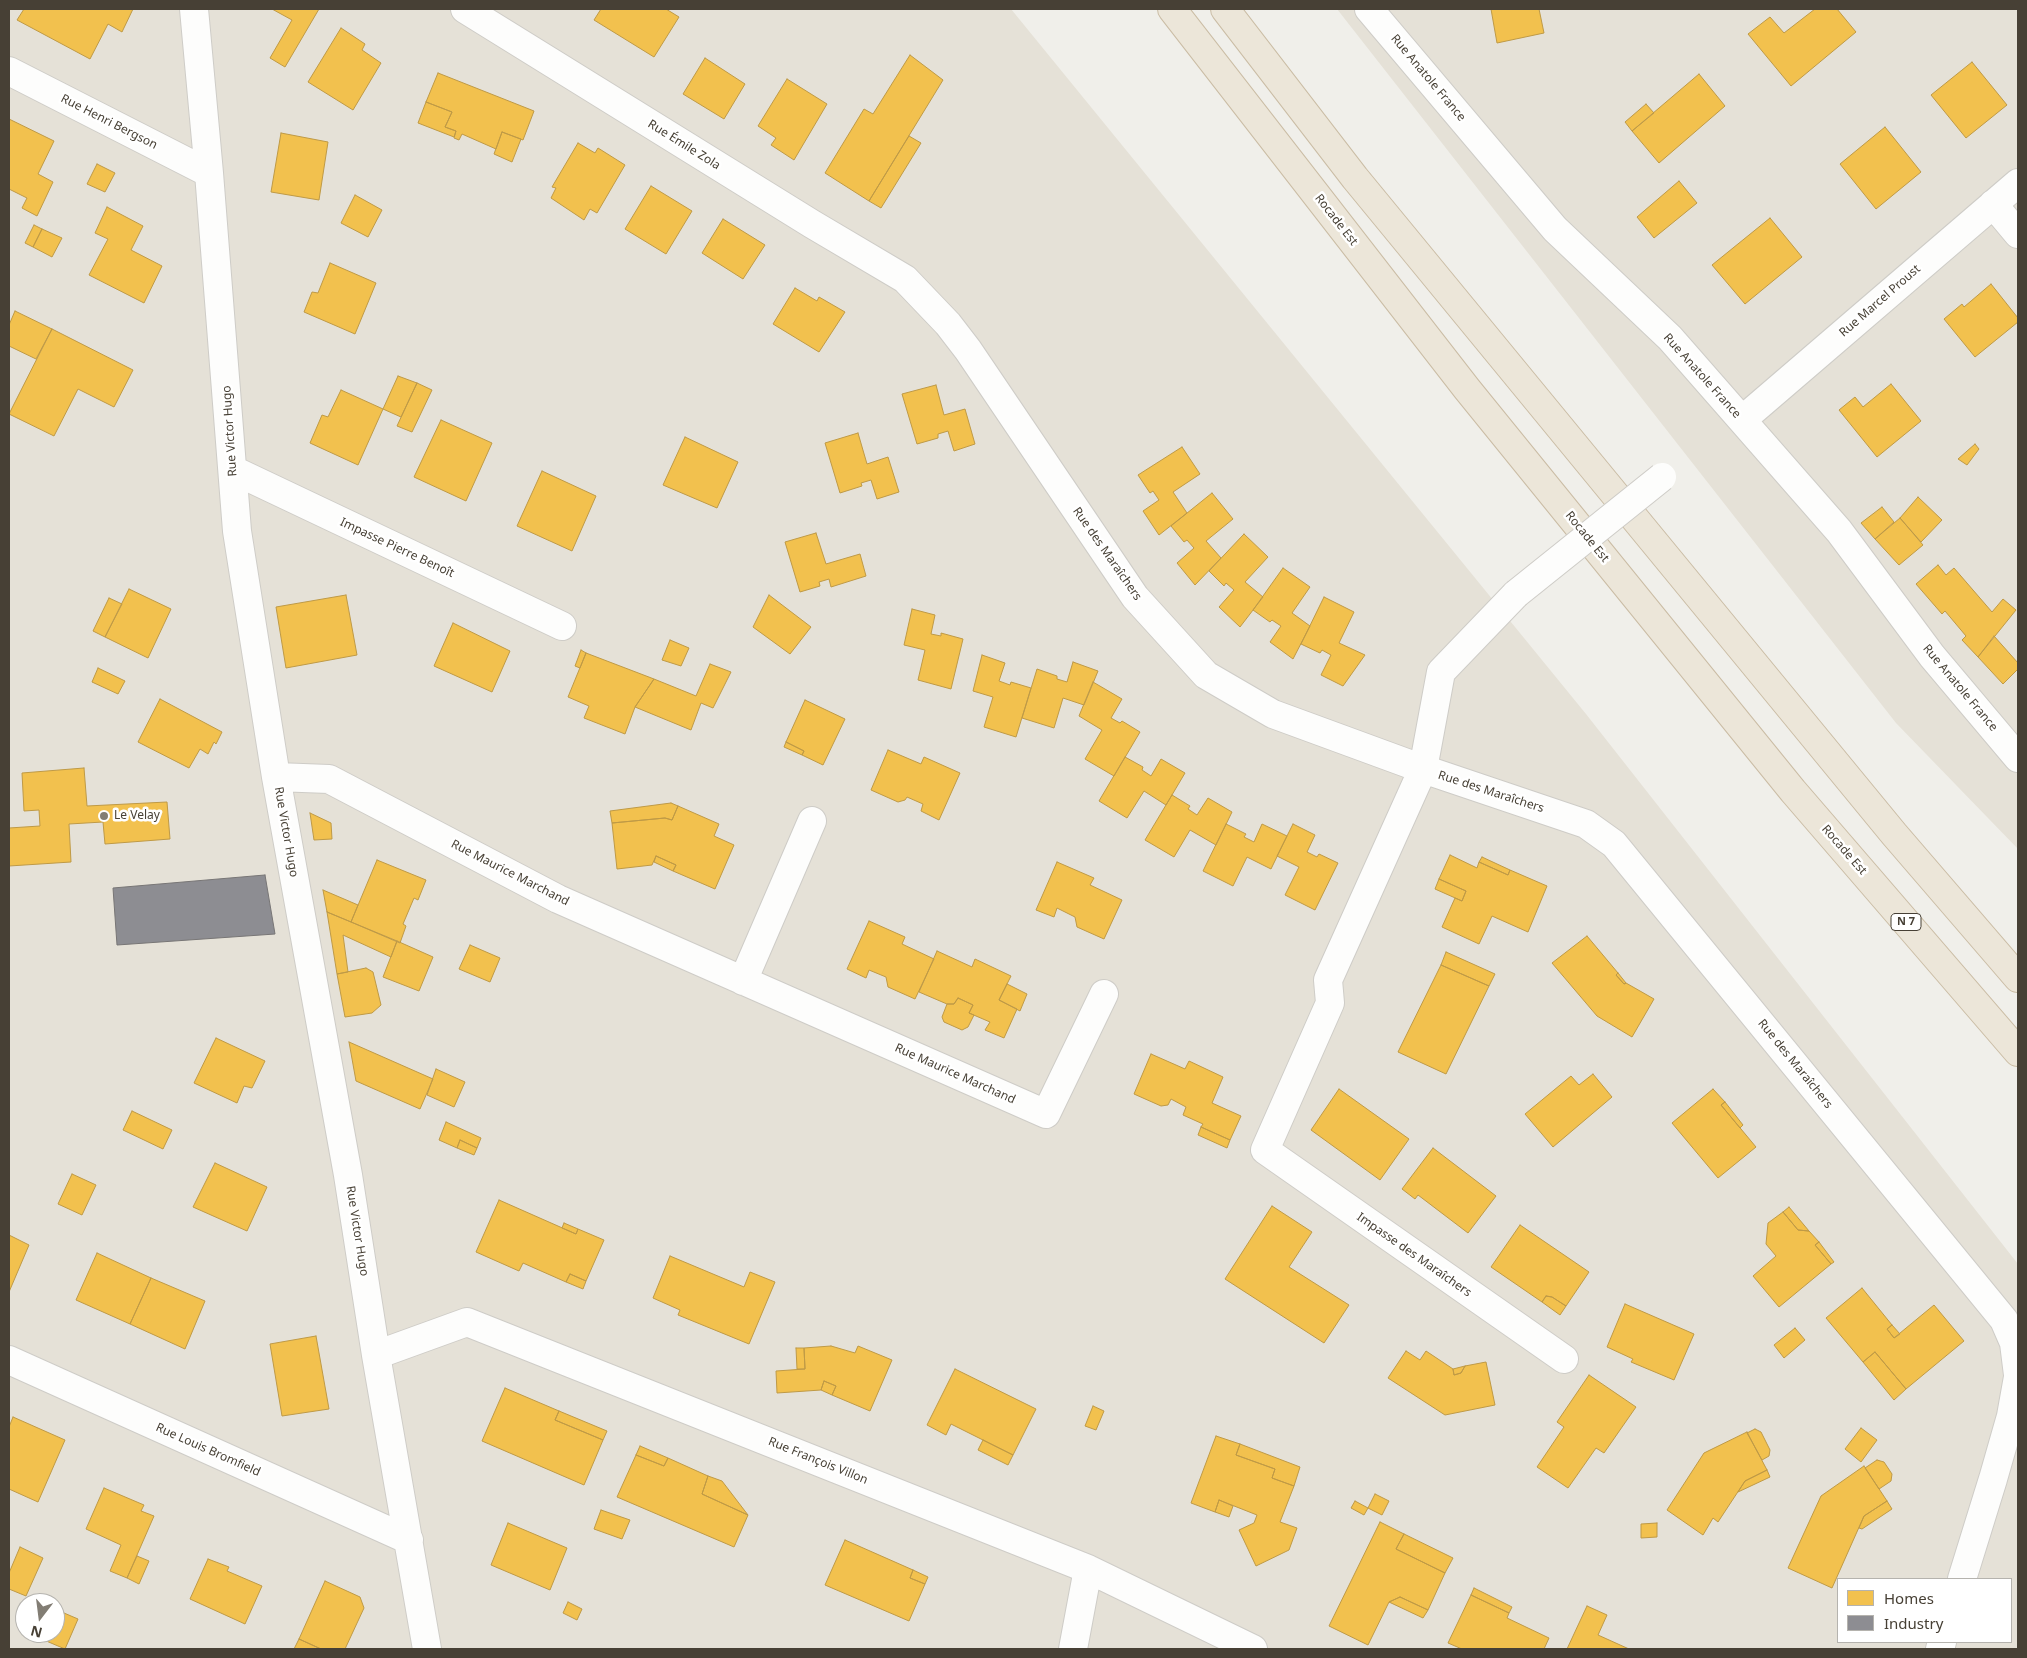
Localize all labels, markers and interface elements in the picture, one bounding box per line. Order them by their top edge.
street label: Rue Anatole France [1388,32,1468,124]
street label: Rue Henri Bergson [58,91,160,153]
street label: Rue Émile Zola [645,117,723,173]
street label: Rocade Est [1311,191,1361,249]
street label: Rue Marcel Proust [1837,262,1923,340]
street label: Rue Anatole France [1660,331,1744,421]
street label: Rue Victor Hugo [220,385,240,477]
street label: Rue des Maraîchers [1069,505,1145,603]
street label: Rocade Est [1562,509,1612,565]
street label: Impasse Pierre Benoît [338,515,456,581]
street label: Rue Anatole France [1920,642,2000,734]
street label: Rue des Maraîchers [1436,768,1546,816]
street label: Rue Victor Hugo [271,786,301,878]
place label: Le Velay [114,809,160,823]
marker: Le Velay [98,810,110,822]
street label: Rocade Est [1818,822,1870,878]
street label: Rue Maurice Marchand [449,837,571,909]
road number: N 7 [1891,914,1921,930]
street label: Rue des Maraîchers [1755,1016,1835,1112]
street label: Rue Maurice Marchand [892,1041,1018,1107]
street label: Rue Victor Hugo [343,1185,371,1277]
street label: Impasse des Maraîchers [1354,1210,1474,1300]
street label: Rue Louis Bromfield [153,1420,263,1480]
street label: Rue François Villon [766,1434,870,1488]
legend [1837,1578,2012,1643]
text: Homes [1884,1588,1934,1608]
north arrow [15,1593,65,1643]
text: Industry [1884,1613,1943,1633]
text: N [28,1621,44,1643]

